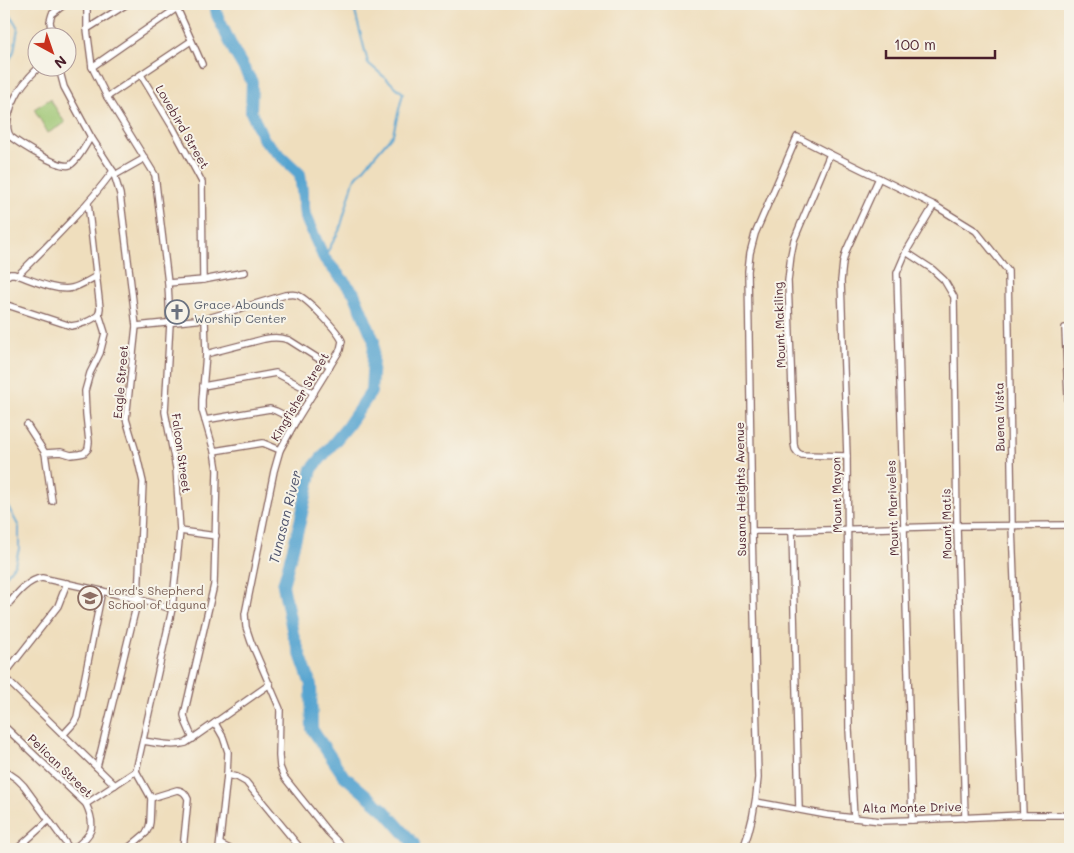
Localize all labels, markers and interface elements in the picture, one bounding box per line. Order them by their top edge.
north arrow [28,28,78,78]
scale bar [886,28,995,60]
text: 100 m [894,34,936,54]
text: N [50,52,71,73]
street label: Lovebird Street [152,82,213,171]
street label: Mount Makiling [769,282,789,368]
place label: Grace Abounds Worship Center [194,296,287,326]
church icon: Grace Abounds Worship Center [164,299,190,325]
street label: Eagle Street [109,344,131,419]
street label: Kingfisher Street [266,349,332,444]
street label: Buena Vista [990,382,1008,452]
street label: Falcon Street [168,412,195,494]
street label: Susana Heights Avenue [731,422,749,556]
street label: Mount Mayon [827,457,845,533]
street label: Mount Mariveles [882,460,902,556]
water label: Tunasan River [264,468,305,566]
street label: Mount Matis [937,488,955,560]
place label: Lord's Shepherd School of Laguna [108,582,207,612]
school or university icon: Lord's Shepherd School of Laguna [77,585,103,611]
street label: Pelican Street [25,730,97,800]
street label: Alta Monte Drive [862,798,962,816]

